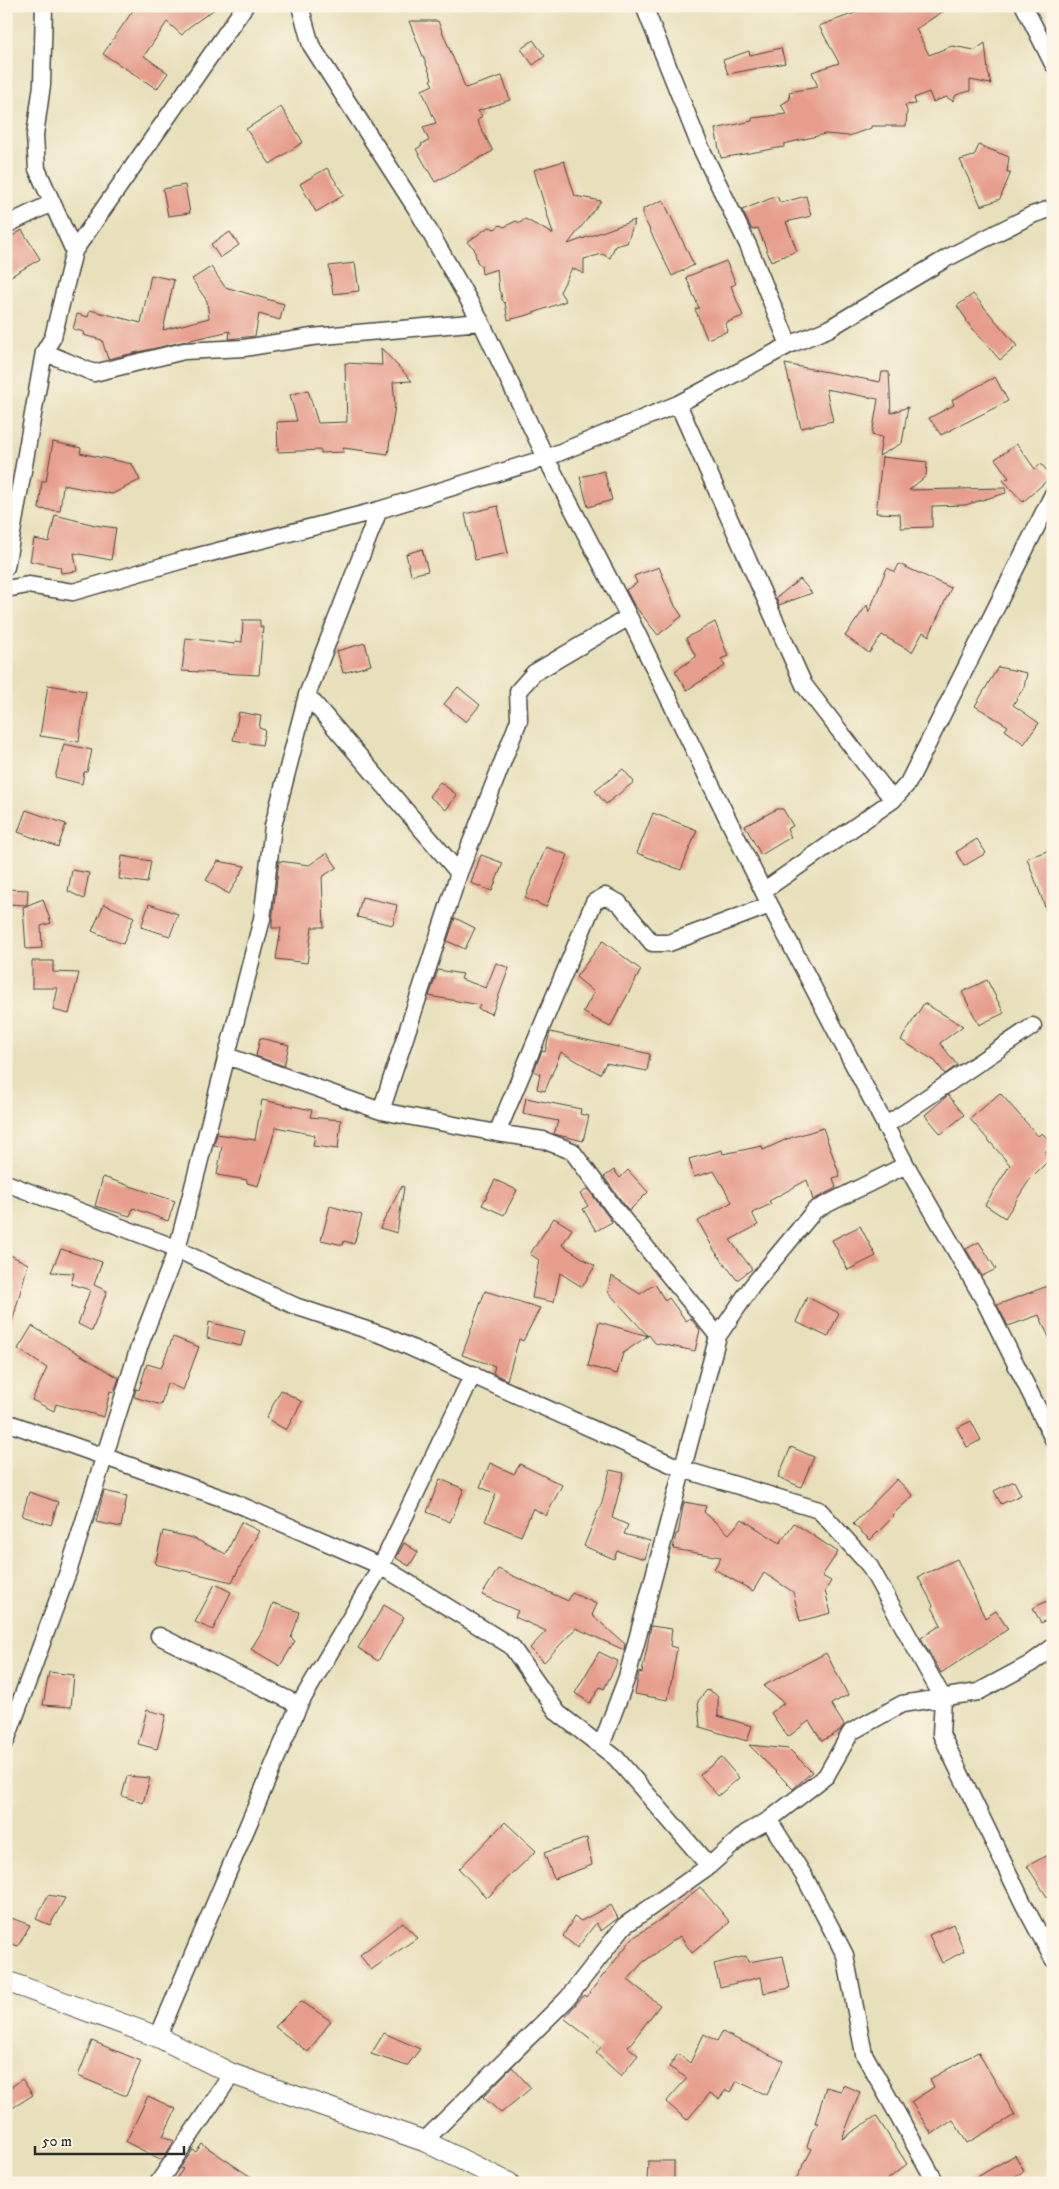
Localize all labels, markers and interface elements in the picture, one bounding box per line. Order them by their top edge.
scale bar [35,2124,184,2156]
text: 50 m [42,2132,72,2151]

